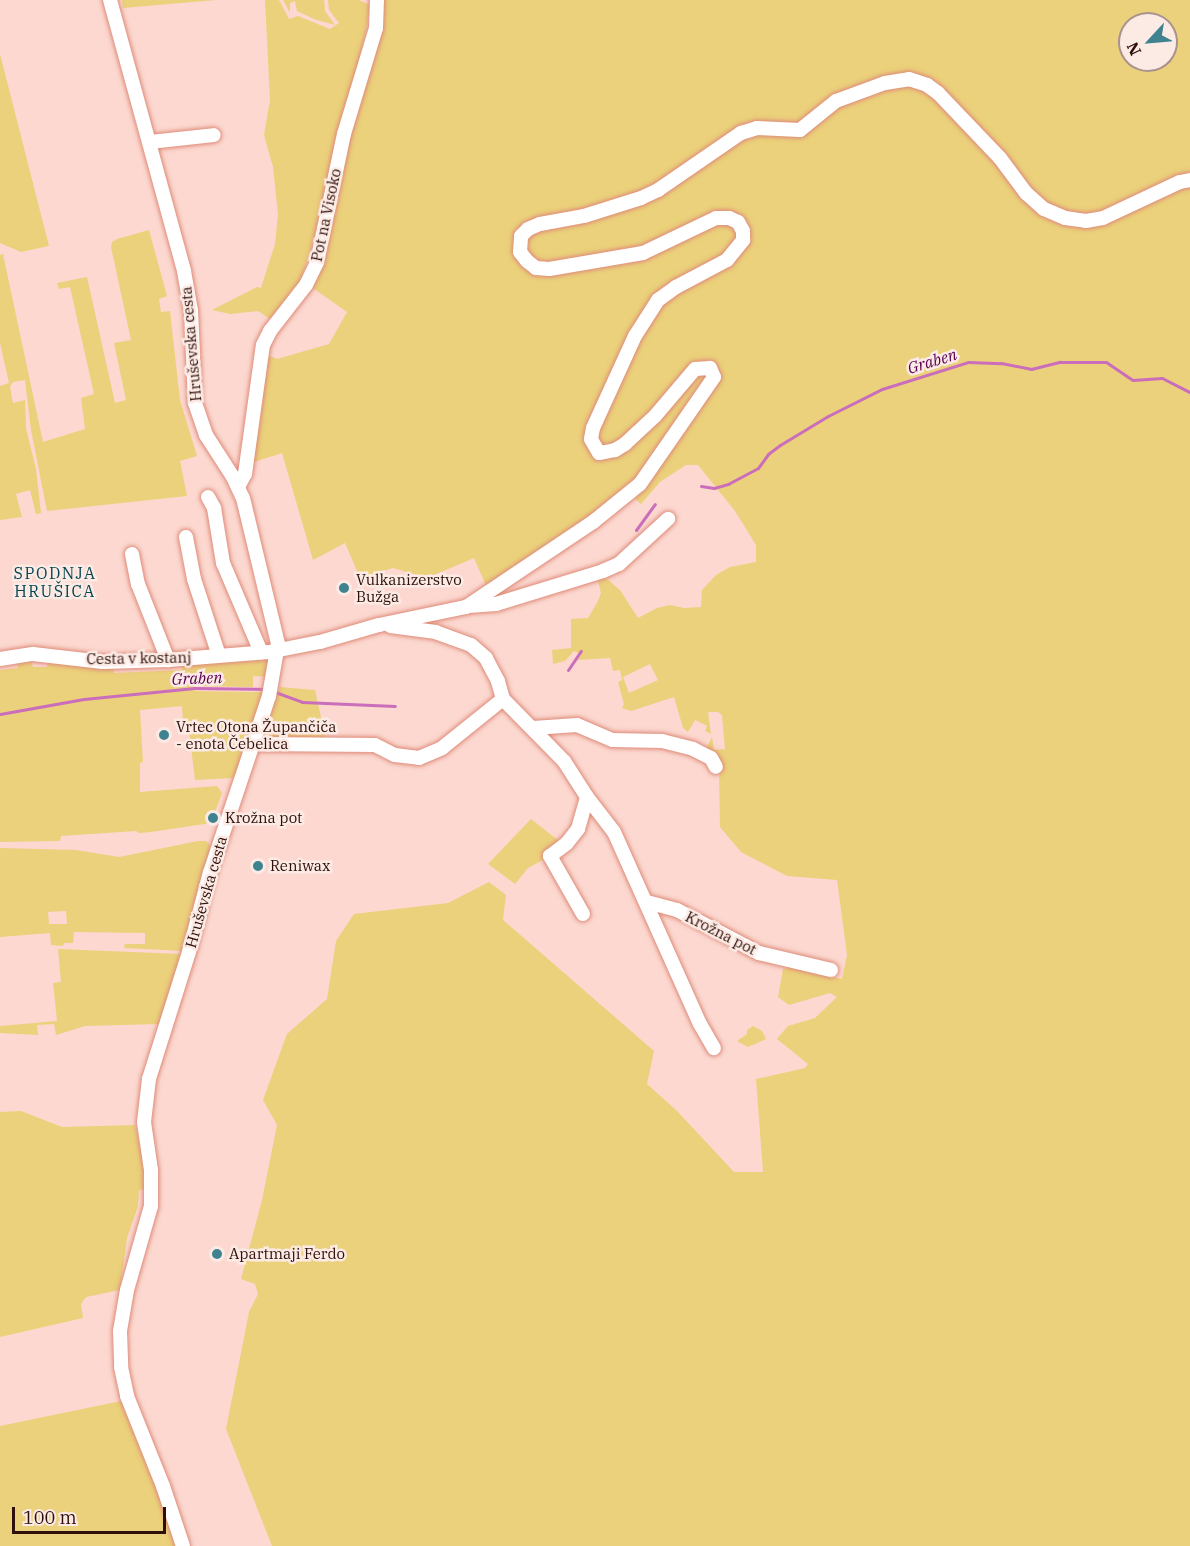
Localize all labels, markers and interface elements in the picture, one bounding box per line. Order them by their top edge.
north arrow [1118,12,1178,72]
text: N [1122,39,1145,59]
street label: Pot na Visoko [307,167,345,263]
street label: Hruševska cesta [177,286,205,402]
water label: Graben [905,344,959,378]
district label: SPODNJA HRUŠICA [14,563,96,601]
place label: Vulkanizerstvo Bužga [356,570,462,605]
marker: Vulkanizerstvo Bužga [337,581,351,595]
street label: Cesta v kostanj [86,648,192,668]
water label: Graben [171,668,223,688]
place label: Vrtec Otona Župančiča - enota Čebelica [176,717,336,752]
marker: Vrtec Otona Župančiča - enota Čebelica [157,728,171,742]
place label: Krožna pot [225,809,302,827]
marker: Krožna pot [206,811,220,825]
street label: Hruševska cesta [181,834,231,950]
place label: Reniwax [270,857,330,875]
marker: Reniwax [251,859,265,873]
street label: Krožna pot [682,907,760,959]
place label: Apartmaji Ferdo [229,1245,345,1263]
marker: Apartmaji Ferdo [210,1247,224,1261]
scale bar [15,1495,170,1533]
text: 100 m [23,1506,77,1529]

